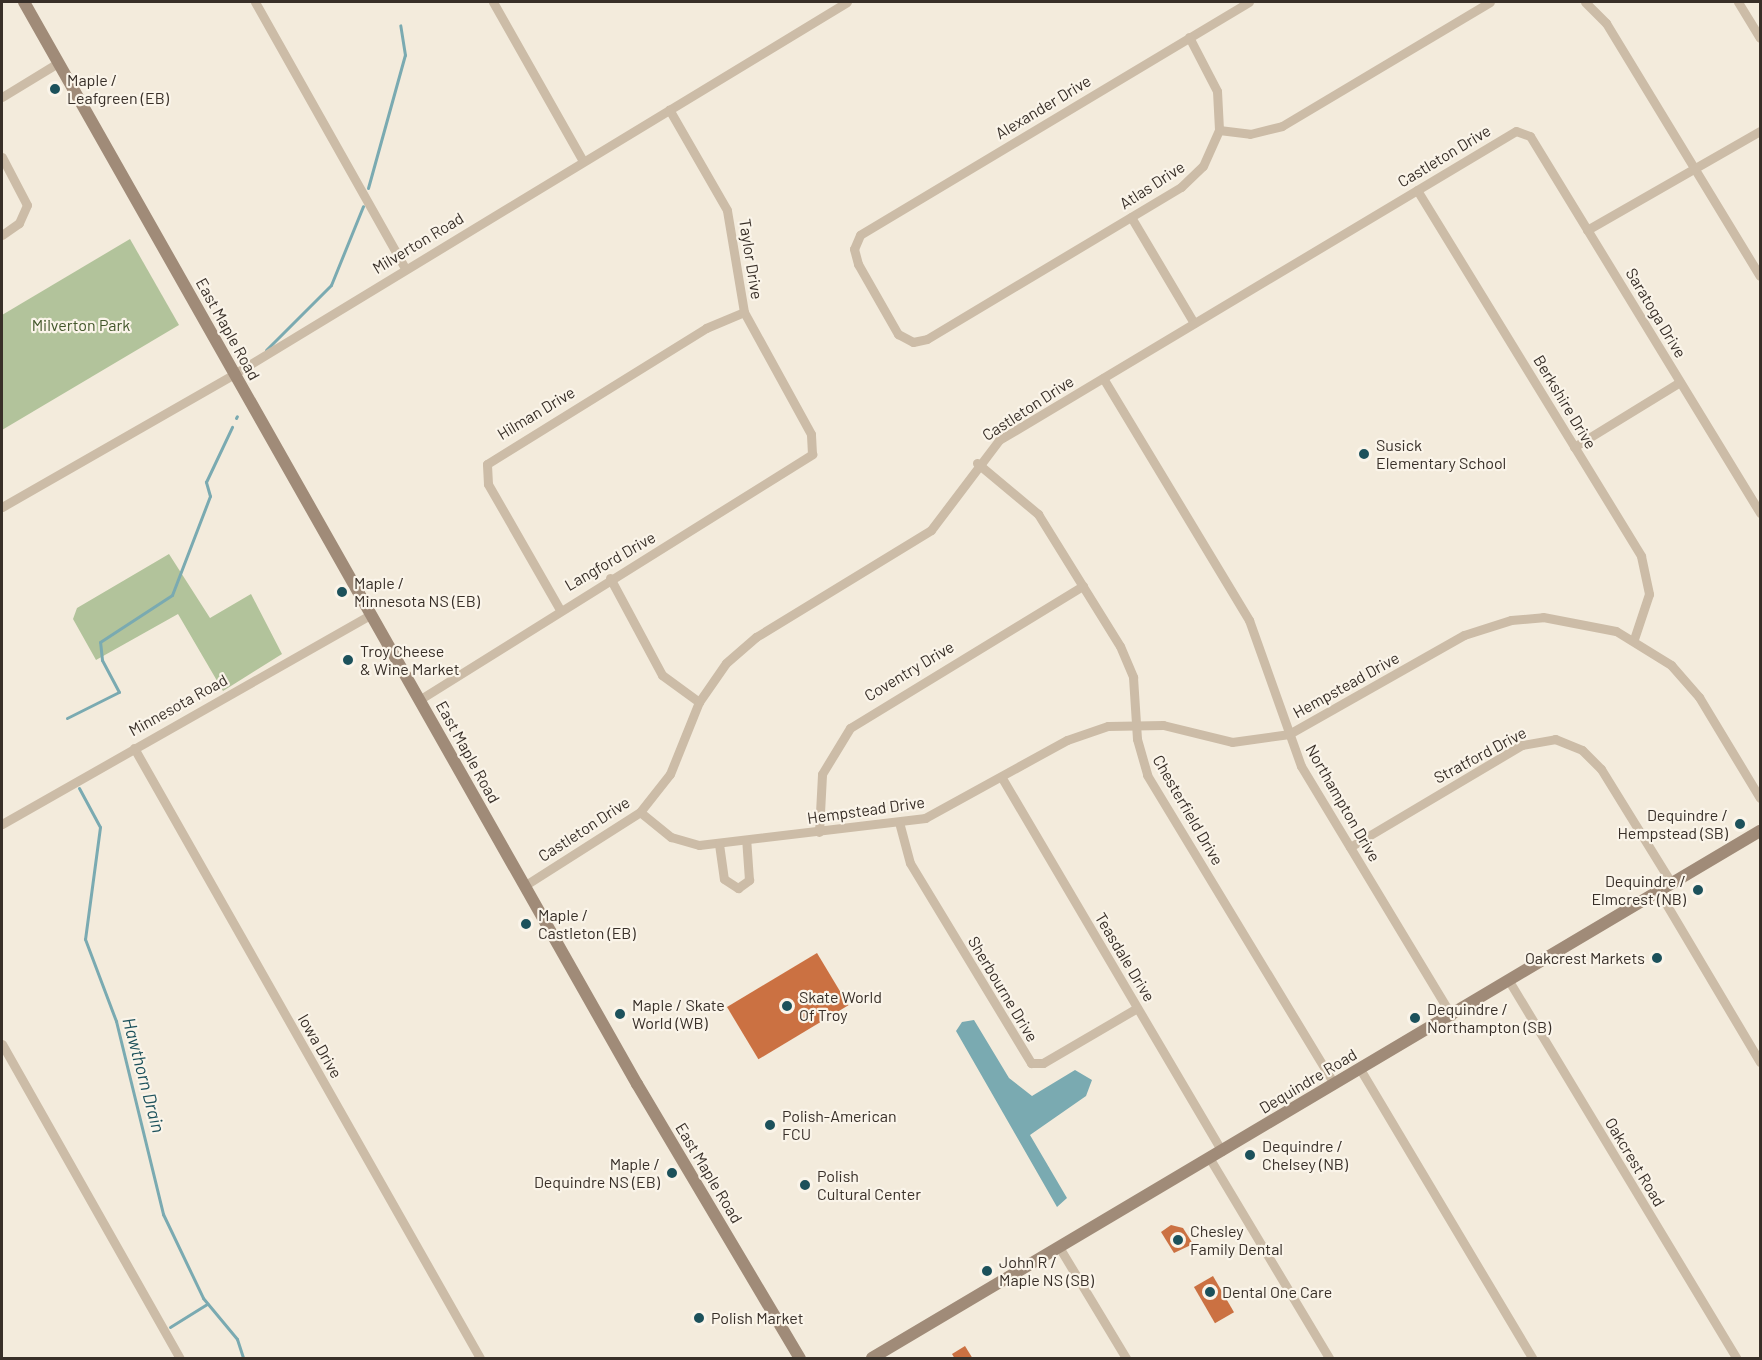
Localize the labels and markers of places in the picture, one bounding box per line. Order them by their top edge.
place label: Maple / Leafgreen (EB) [67,70,169,108]
marker: Maple / Leafgreen (EB) [48,82,62,96]
place label: Susick Elementary School [1376,435,1506,473]
marker: Susick Elementary School [1357,447,1371,461]
place label: Maple / Minnesota NS (EB) [354,573,480,611]
marker: Maple / Minnesota NS (EB) [335,585,349,599]
place label: Troy Cheese & Wine Market [360,641,459,679]
marker: Troy Cheese & Wine Market [341,653,355,667]
place label: Dequindre / Hempstead (SB) [1617,805,1728,843]
marker: Dequindre / Hempstead (SB) [1733,817,1747,831]
place label: Dequindre / Elmcrest (NB) [1591,871,1686,909]
marker: Dequindre / Elmcrest (NB) [1691,883,1705,897]
place label: Maple / Castleton (EB) [538,905,636,943]
marker: Maple / Castleton (EB) [519,917,533,931]
place label: Oakcrest Markets [1525,948,1645,968]
marker: Oakcrest Markets [1650,951,1664,965]
place label: Skate World Of Troy [799,987,882,1025]
place label: Maple / Skate World (WB) [632,995,725,1033]
marker: Skate World Of Troy [780,999,794,1013]
place label: Dequindre / Northampton (SB) [1427,999,1551,1037]
marker: Maple / Skate World (WB) [613,1007,627,1021]
marker: Dequindre / Northampton (SB) [1408,1011,1422,1025]
place label: Polish-American FCU [782,1106,897,1144]
marker: Polish-American FCU [763,1118,777,1132]
place label: Dequindre / Chelsey (NB) [1262,1136,1348,1174]
marker: Dequindre / Chelsey (NB) [1243,1148,1257,1162]
place label: Maple / Dequindre NS (EB) [534,1154,660,1192]
marker: Maple / Dequindre NS (EB) [665,1166,679,1180]
place label: Polish Cultural Center [817,1166,921,1204]
marker: Polish Cultural Center [798,1178,812,1192]
place label: Chesley Family Dental [1190,1221,1283,1259]
marker: Chesley Family Dental [1171,1233,1185,1247]
place label: John R / Maple NS (SB) [999,1252,1094,1290]
marker: John R / Maple NS (SB) [980,1264,994,1278]
place label: Dental One Care [1222,1282,1332,1302]
marker: Dental One Care [1203,1285,1217,1299]
place label: Polish Market [711,1308,804,1328]
marker: Polish Market [692,1311,706,1325]

